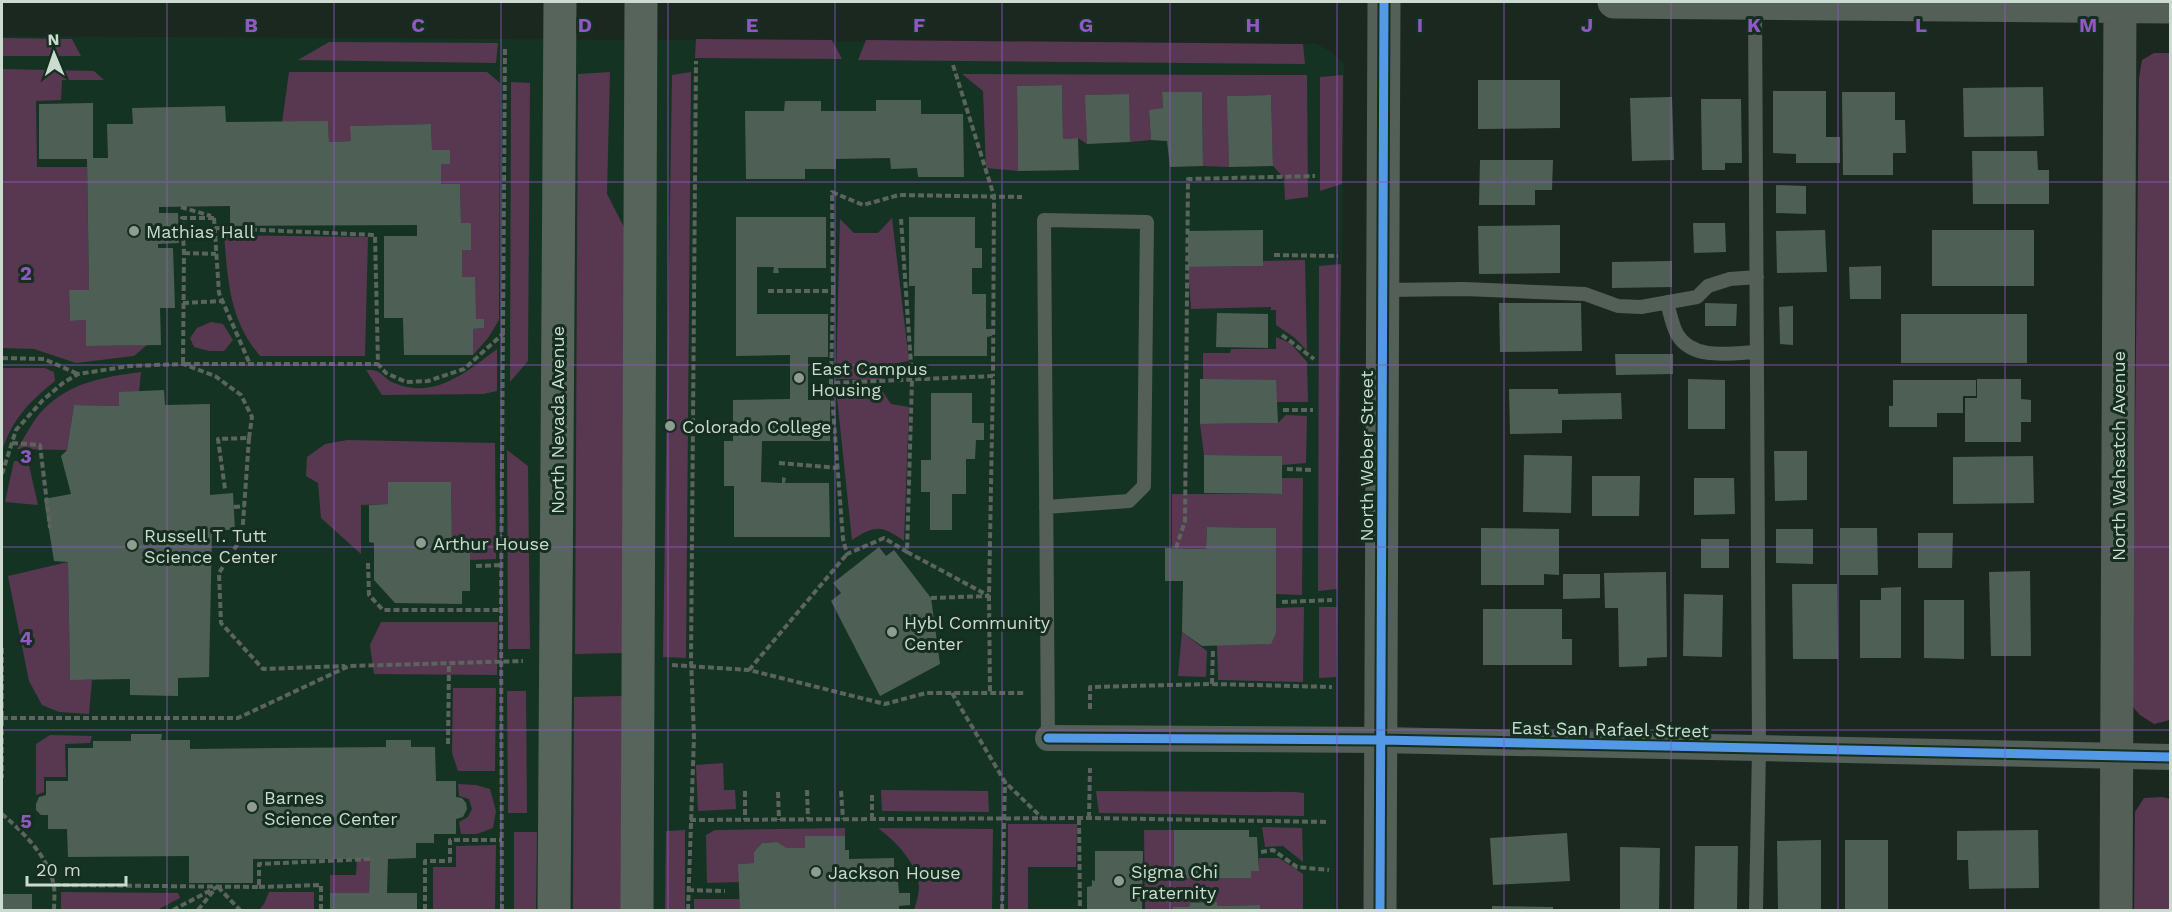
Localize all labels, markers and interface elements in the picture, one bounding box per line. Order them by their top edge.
text: B [244,13,258,37]
text: C [411,13,425,37]
text: D [578,13,592,37]
text: E [746,13,758,37]
text: F [913,13,925,37]
text: G [1079,13,1093,37]
text: H [1246,13,1260,37]
text: I [1417,13,1423,37]
text: J [1581,13,1593,37]
text: K [1747,13,1761,37]
text: L [1915,13,1927,37]
text: M [2079,13,2097,37]
north arrow [24,24,84,84]
text: N [47,30,60,49]
place label: Mathias Hall [146,221,255,242]
marker: Mathias Hall [127,224,141,238]
text: 2 [20,261,32,285]
street label: North Nevada Avenue [547,326,568,514]
street label: North Wahsatch Avenue [2108,351,2129,561]
place label: East Campus Housing [811,358,927,400]
street label: North Weber Street [1356,370,1377,542]
marker: East Campus Housing [792,371,806,385]
place label: Colorado College [682,416,831,437]
marker: Colorado College [663,419,677,433]
text: 3 [20,444,32,468]
place label: Russell T. Tutt Science Center [144,525,278,567]
place label: Arthur House [433,533,549,554]
marker: Arthur House [414,536,428,550]
marker: Russell T. Tutt Science Center [125,538,139,552]
place label: Hybl Community Center [904,612,1051,654]
marker: Hybl Community Center [885,625,899,639]
text: 4 [20,626,33,650]
street label: East San Rafael Street [1511,717,1710,741]
place label: Barnes Science Center [264,787,398,829]
marker: Barnes Science Center [245,800,259,814]
text: 5 [20,809,32,833]
scale bar [27,849,126,887]
text: 20 m [36,859,81,880]
place label: Sigma Chi Fraternity [1131,861,1218,903]
place label: Jackson House [828,862,961,883]
marker: Jackson House [809,865,823,879]
marker: Sigma Chi Fraternity [1112,874,1126,888]

